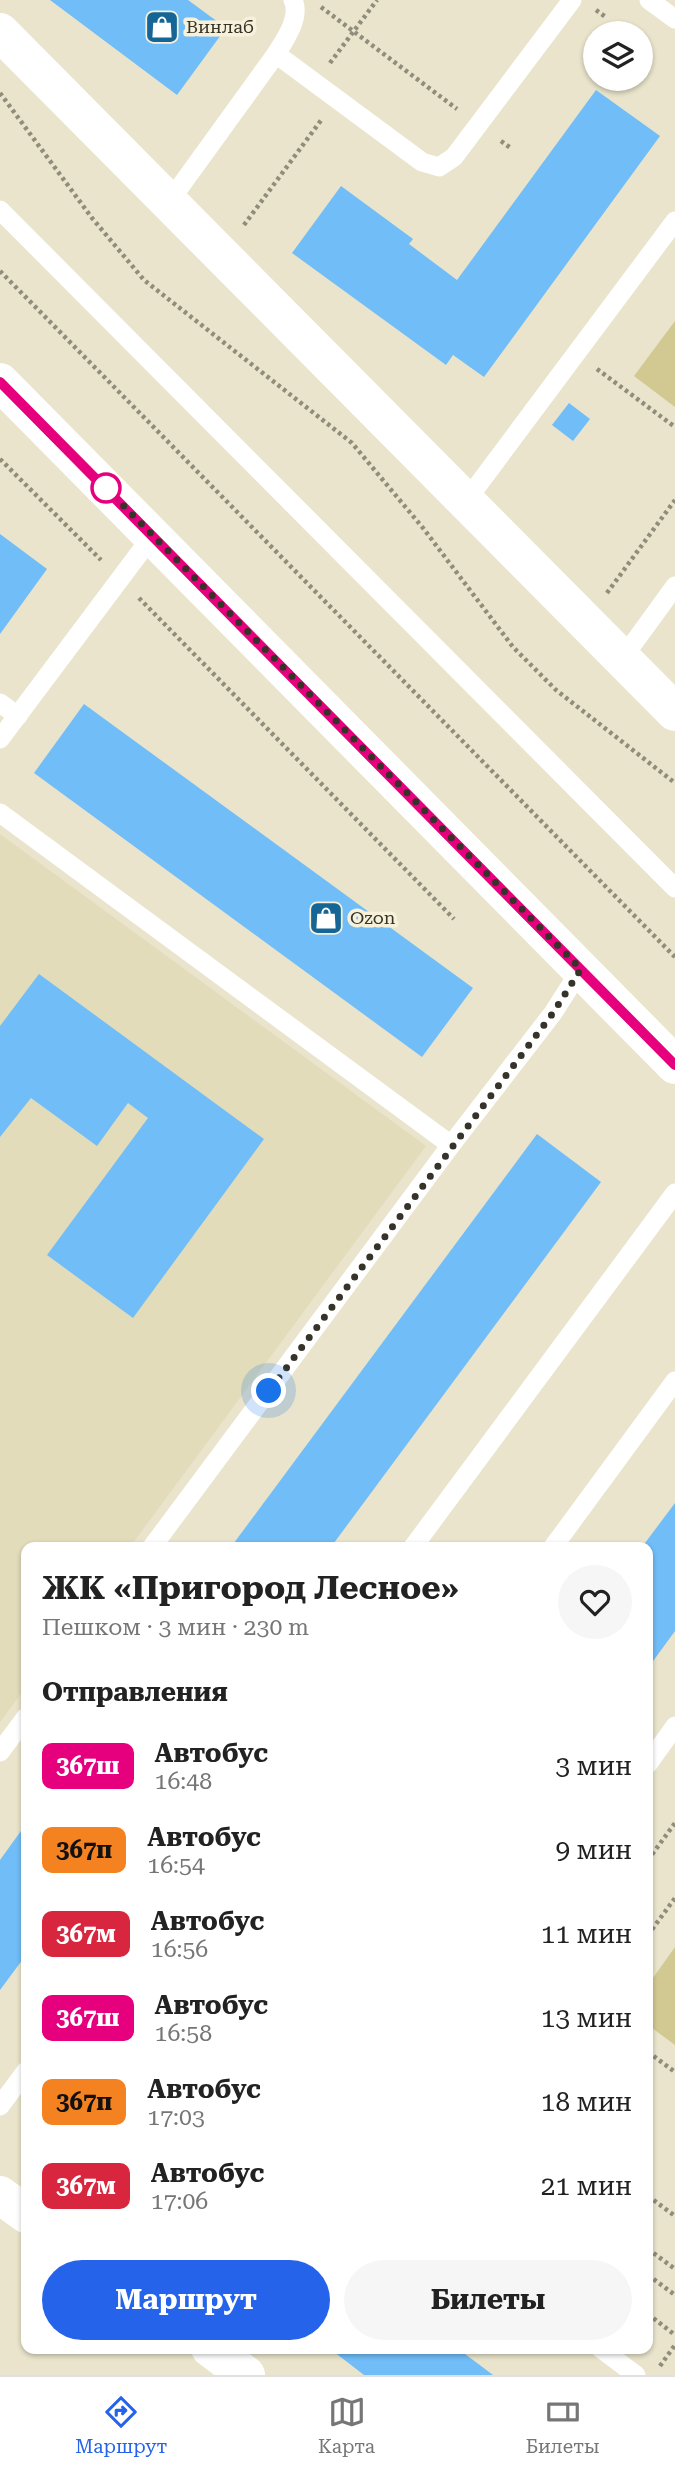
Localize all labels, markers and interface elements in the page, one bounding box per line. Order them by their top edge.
shop icon: Винлаб [143,8,181,46]
place label: Винлаб [186,16,254,37]
map controls [583,21,653,91]
button: layers [583,21,653,91]
unlabelled marker [91,473,121,503]
shop icon: Ozon [307,899,345,937]
place label: Ozon [350,907,396,928]
your location [251,1373,286,1408]
button: heart [558,1565,632,1639]
text: ЖК «Пригород Лесное» [42,1568,459,1607]
text: Пешком · 3 мин · 230 m [42,1614,309,1641]
text: Отправления [42,1677,228,1707]
text: Автобус [155,1738,268,1768]
text: 3 мин [555,1751,632,1781]
text: 367ш [56,1752,120,1780]
text: 16:48 [155,1768,212,1795]
text: Автобус [147,1822,261,1852]
text: 9 мин [555,1835,632,1865]
text: 367п [56,1836,112,1864]
text: 16:54 [147,1852,205,1879]
text: Автобус [151,1906,264,1936]
text: 11 мин [541,1919,632,1949]
text: 367м [56,1920,116,1948]
text: 16:56 [151,1936,208,1963]
text: Автобус [155,1990,268,2020]
text: 13 мин [541,2003,632,2033]
text: 367ш [56,2004,120,2032]
text: 16:58 [155,2020,212,2047]
text: Автобус [147,2074,261,2104]
text: 18 мин [541,2087,632,2117]
text: 367п [56,2088,112,2116]
text: 17:03 [147,2104,205,2131]
text: Автобус [151,2158,264,2188]
text: 21 мин [541,2171,632,2201]
text: 367м [56,2172,116,2200]
text: 17:06 [151,2188,208,2215]
button: Маршрут [42,2260,330,2340]
button: Билеты [344,2260,632,2340]
tab: Маршрут [75,2393,167,2458]
tab: Карта [318,2393,375,2458]
tab: Билеты [526,2393,600,2458]

